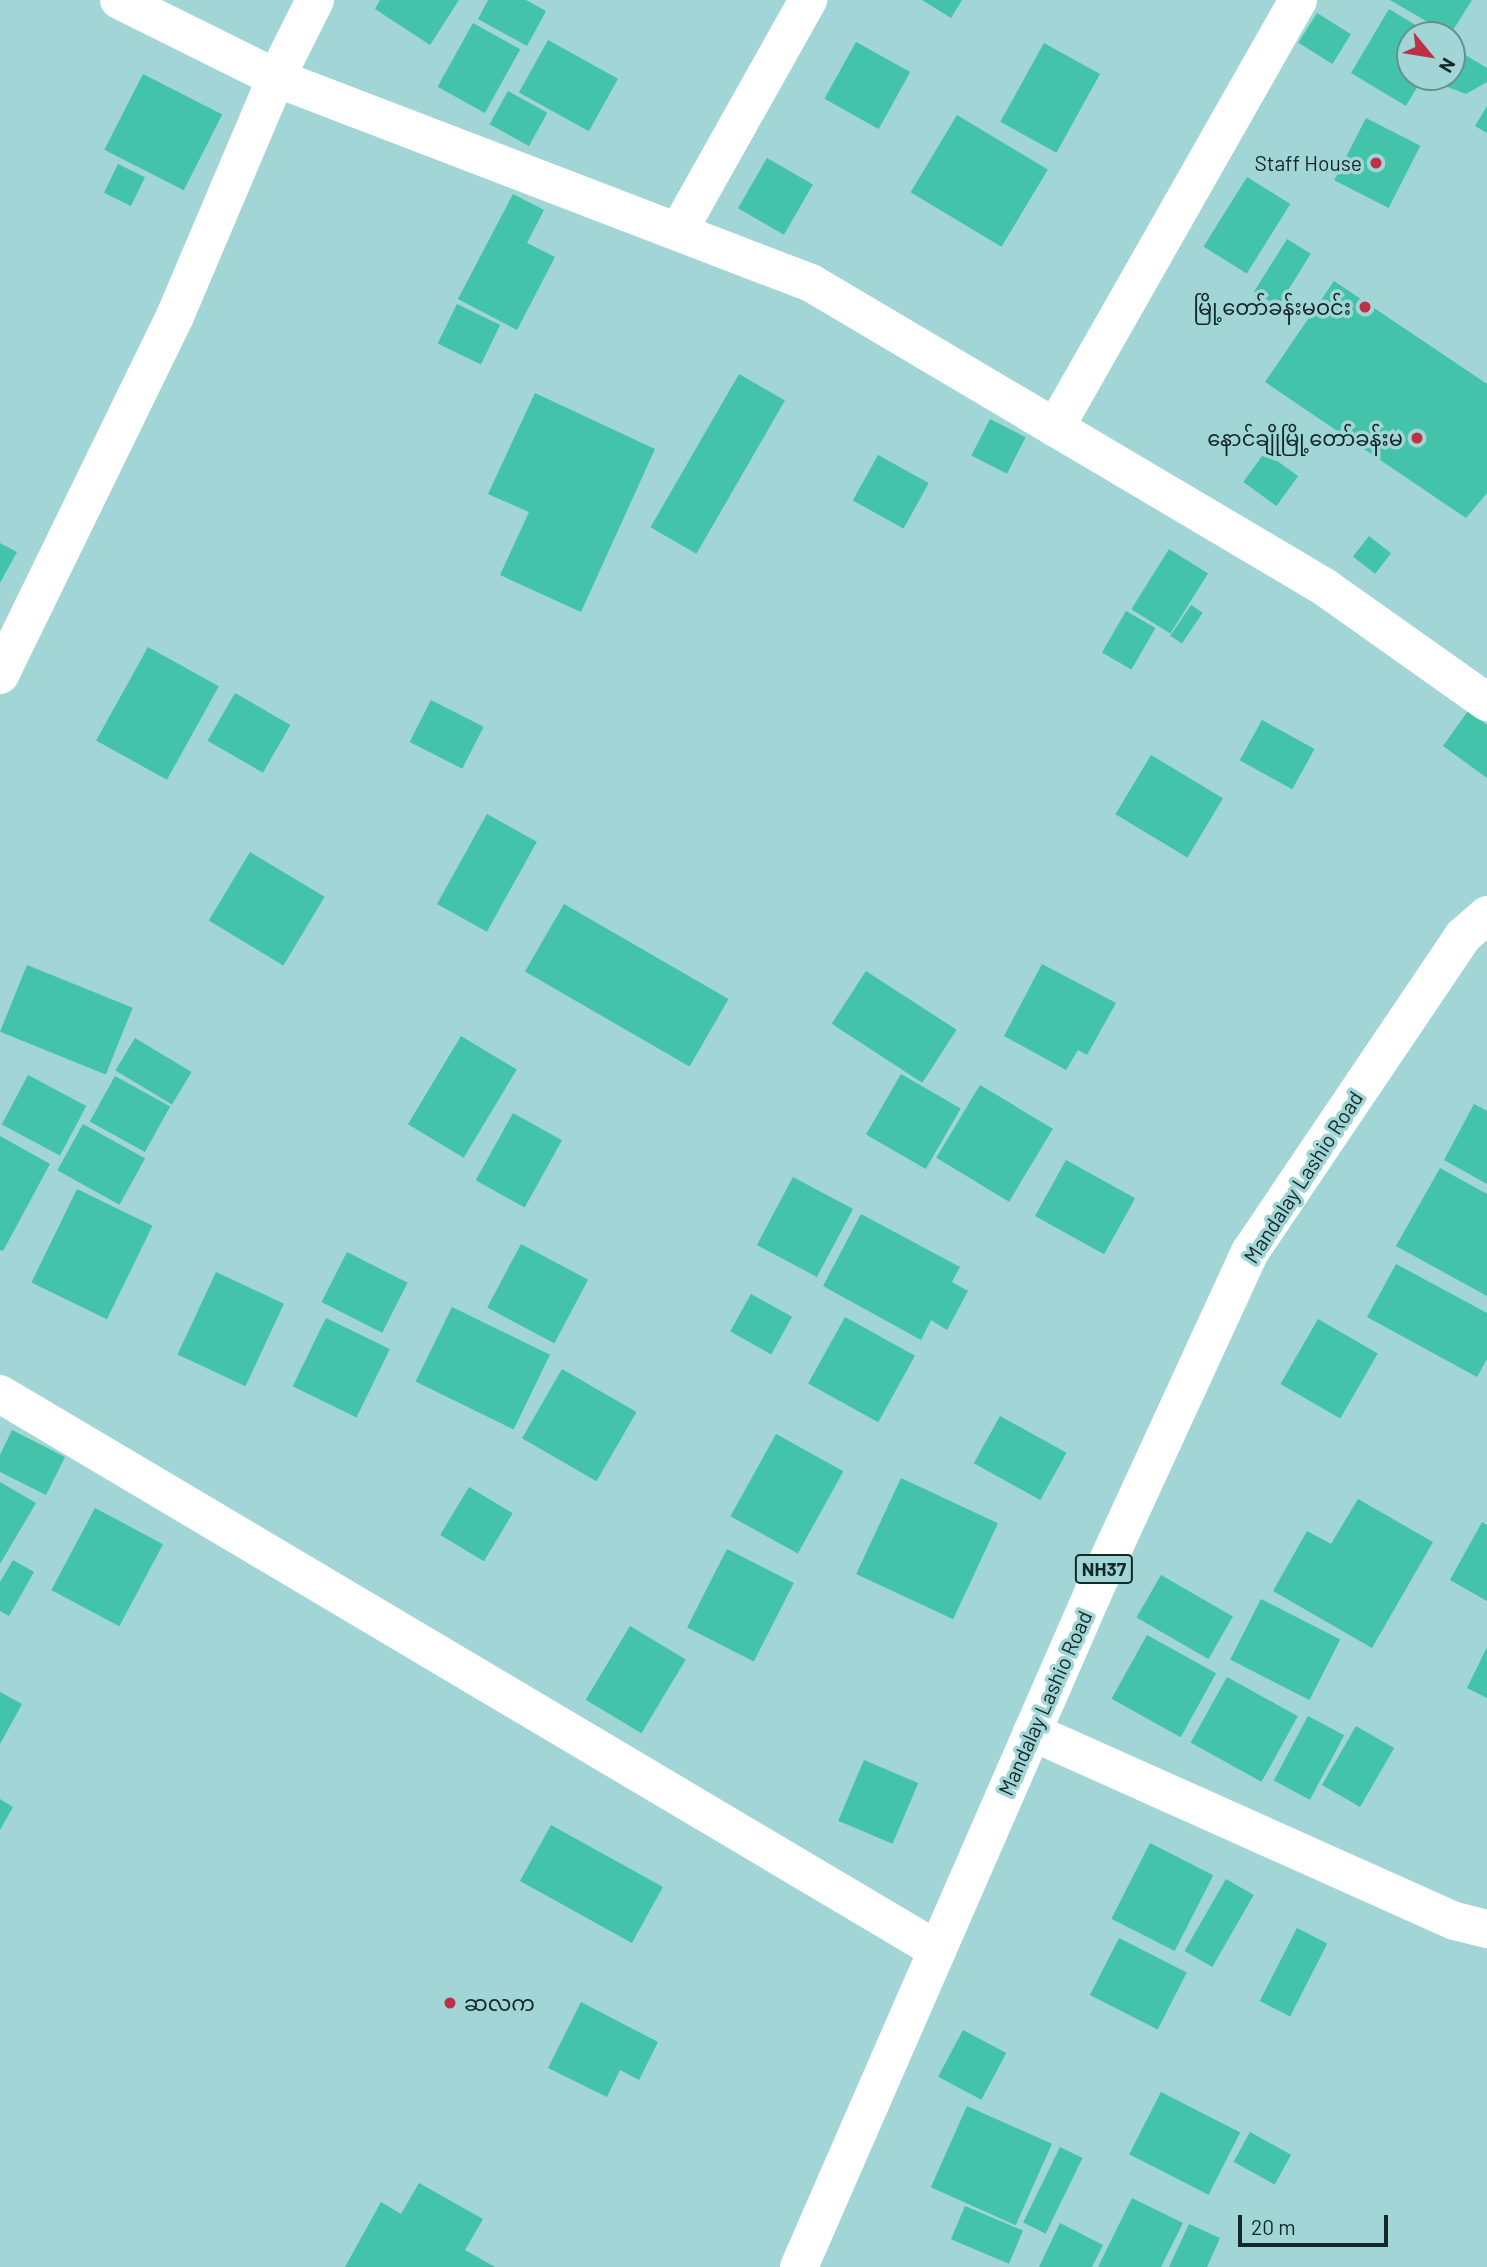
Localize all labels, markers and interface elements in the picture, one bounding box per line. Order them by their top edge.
north arrow [1396,21,1466,91]
text: N [1435,55,1461,77]
place label: Staff House [1255,150,1362,176]
marker: Staff House [1368,155,1384,171]
place label: မြို့တော်ခန်းမဝင်း [1193,294,1351,320]
marker: မြို့တော်ခန်းမဝင်း [1357,299,1373,315]
place label: နောင်ချိုမြို့တော်ခန်းမ [1207,425,1403,451]
marker: နောင်ချိုမြို့တော်ခန်းမ [1409,430,1425,446]
street label: Mandalay Lashio Road [1238,1086,1368,1268]
road number: NH37 [1074,1554,1134,1584]
street label: Mandalay Lashio Road [993,1607,1097,1799]
place label: ဆလက [464,1990,535,2016]
marker: ဆလက [442,1995,458,2011]
scale bar [1242,2200,1392,2244]
text: 20 m [1251,2214,1296,2239]

